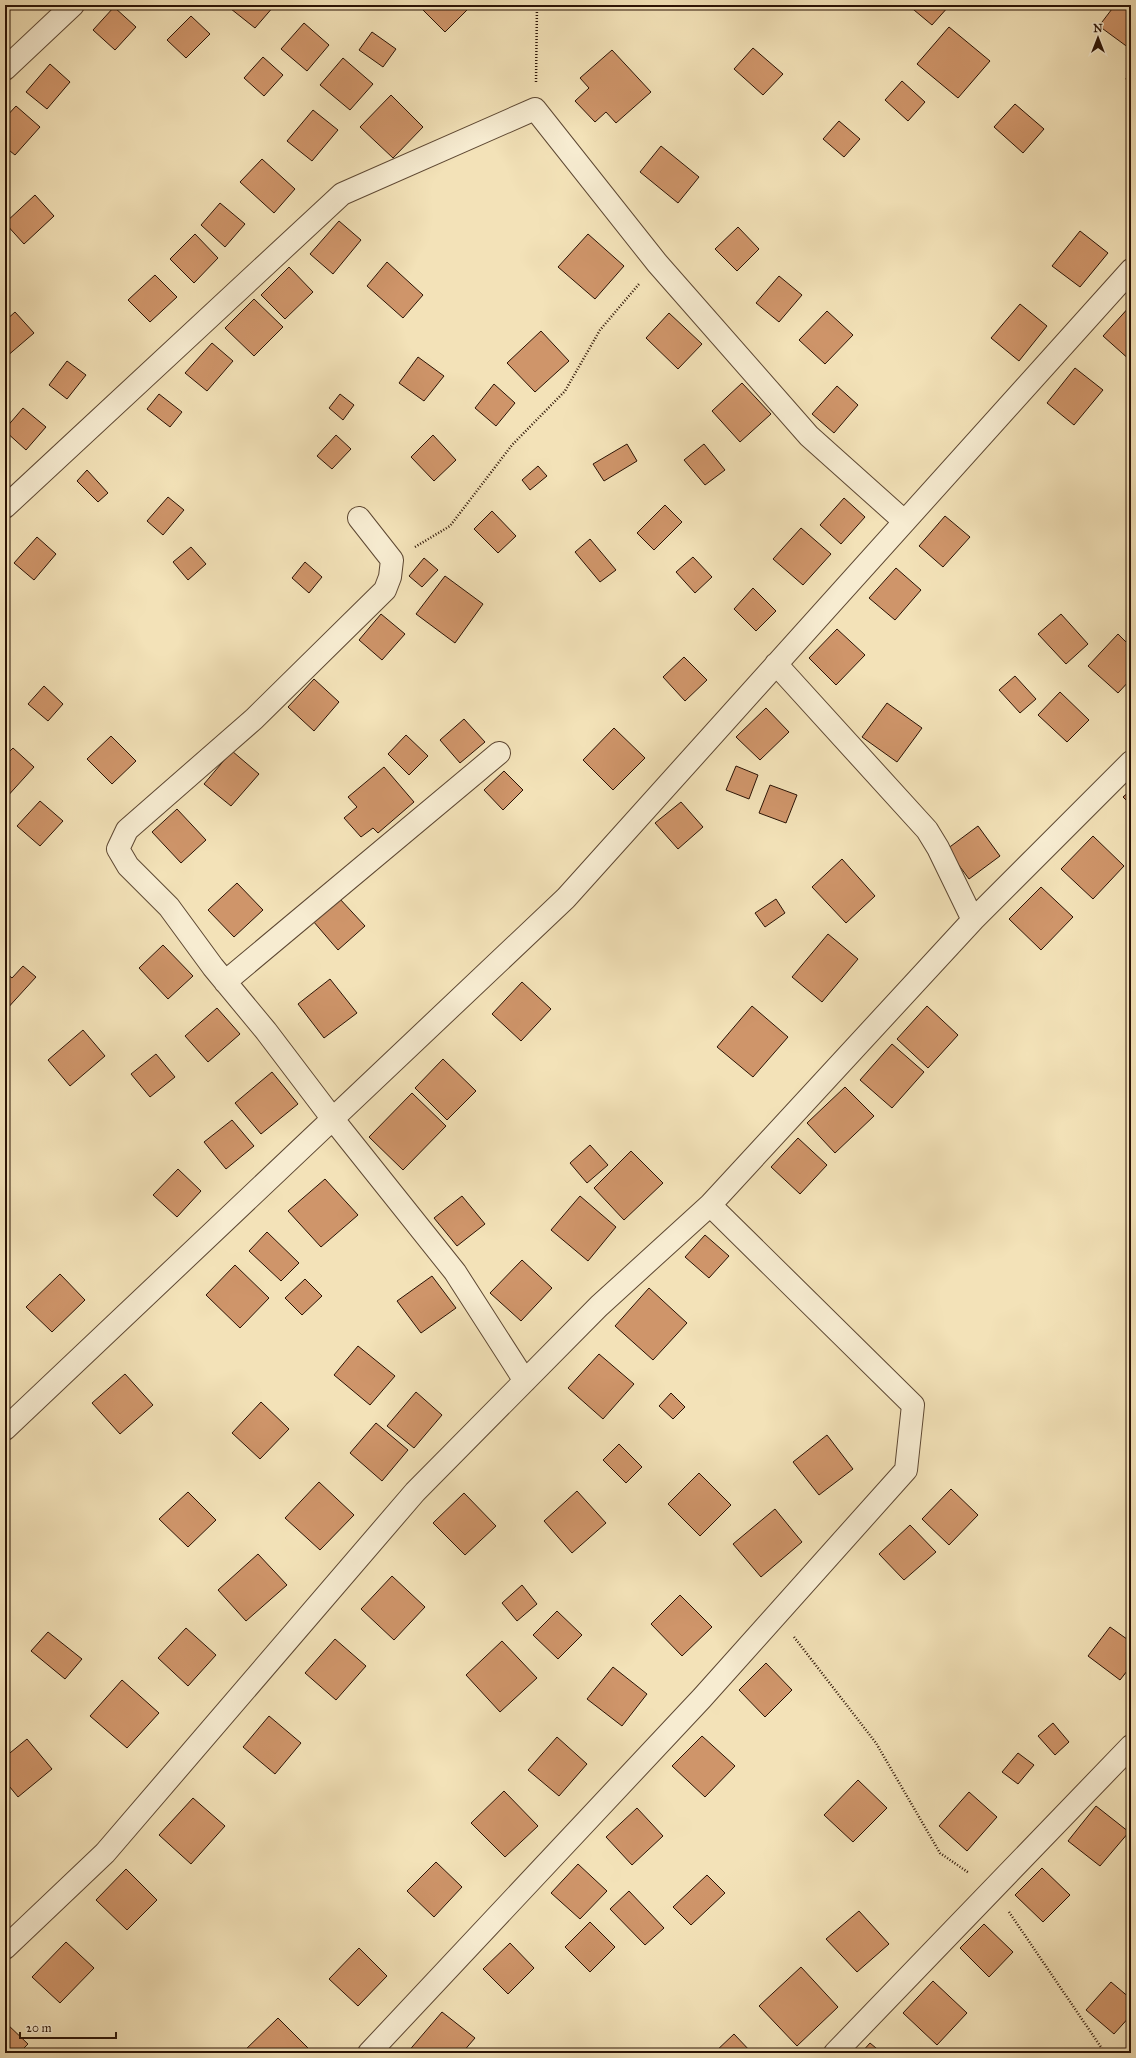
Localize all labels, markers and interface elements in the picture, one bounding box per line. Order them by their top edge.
north arrow [1078,18,1118,58]
text: N [1093,22,1103,35]
scale bar [20,2014,116,2040]
text: 20 m [26,2021,52,2035]

